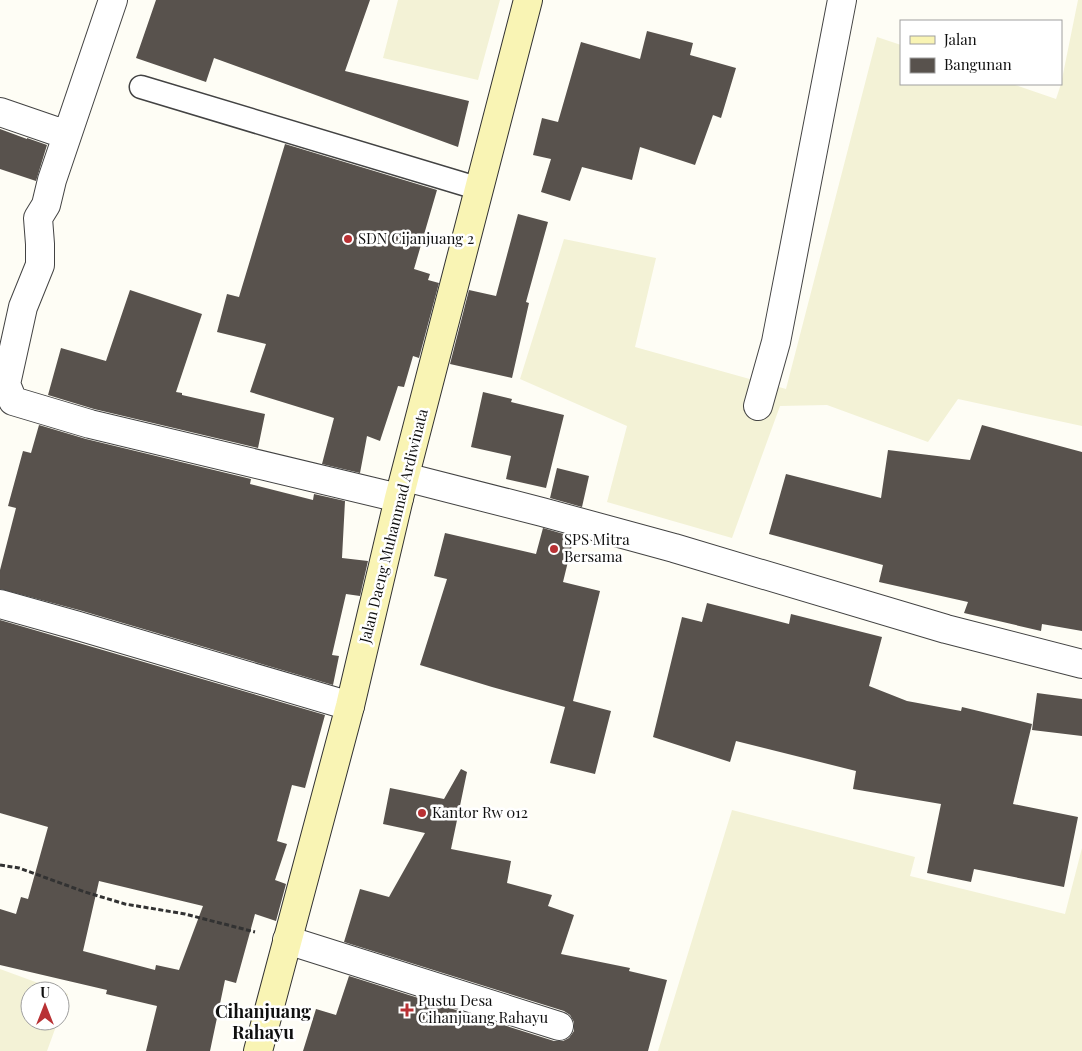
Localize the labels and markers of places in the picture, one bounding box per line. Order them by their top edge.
place label: SDN Cijanjuang 2 [358,228,474,248]
marker: SDN Cijanjuang 2 [342,233,354,245]
place label: SPS Mitra Bersama [564,529,630,566]
marker: SPS Mitra Bersama [548,543,560,555]
place label: Kantor Rw 012 [432,802,528,822]
marker: Kantor Rw 012 [416,807,428,819]
place label: Pustu Desa Cihanjuang Rahayu [418,990,549,1027]
marker: Pustu Desa Cihanjuang Rahayu [400,1003,414,1017]

